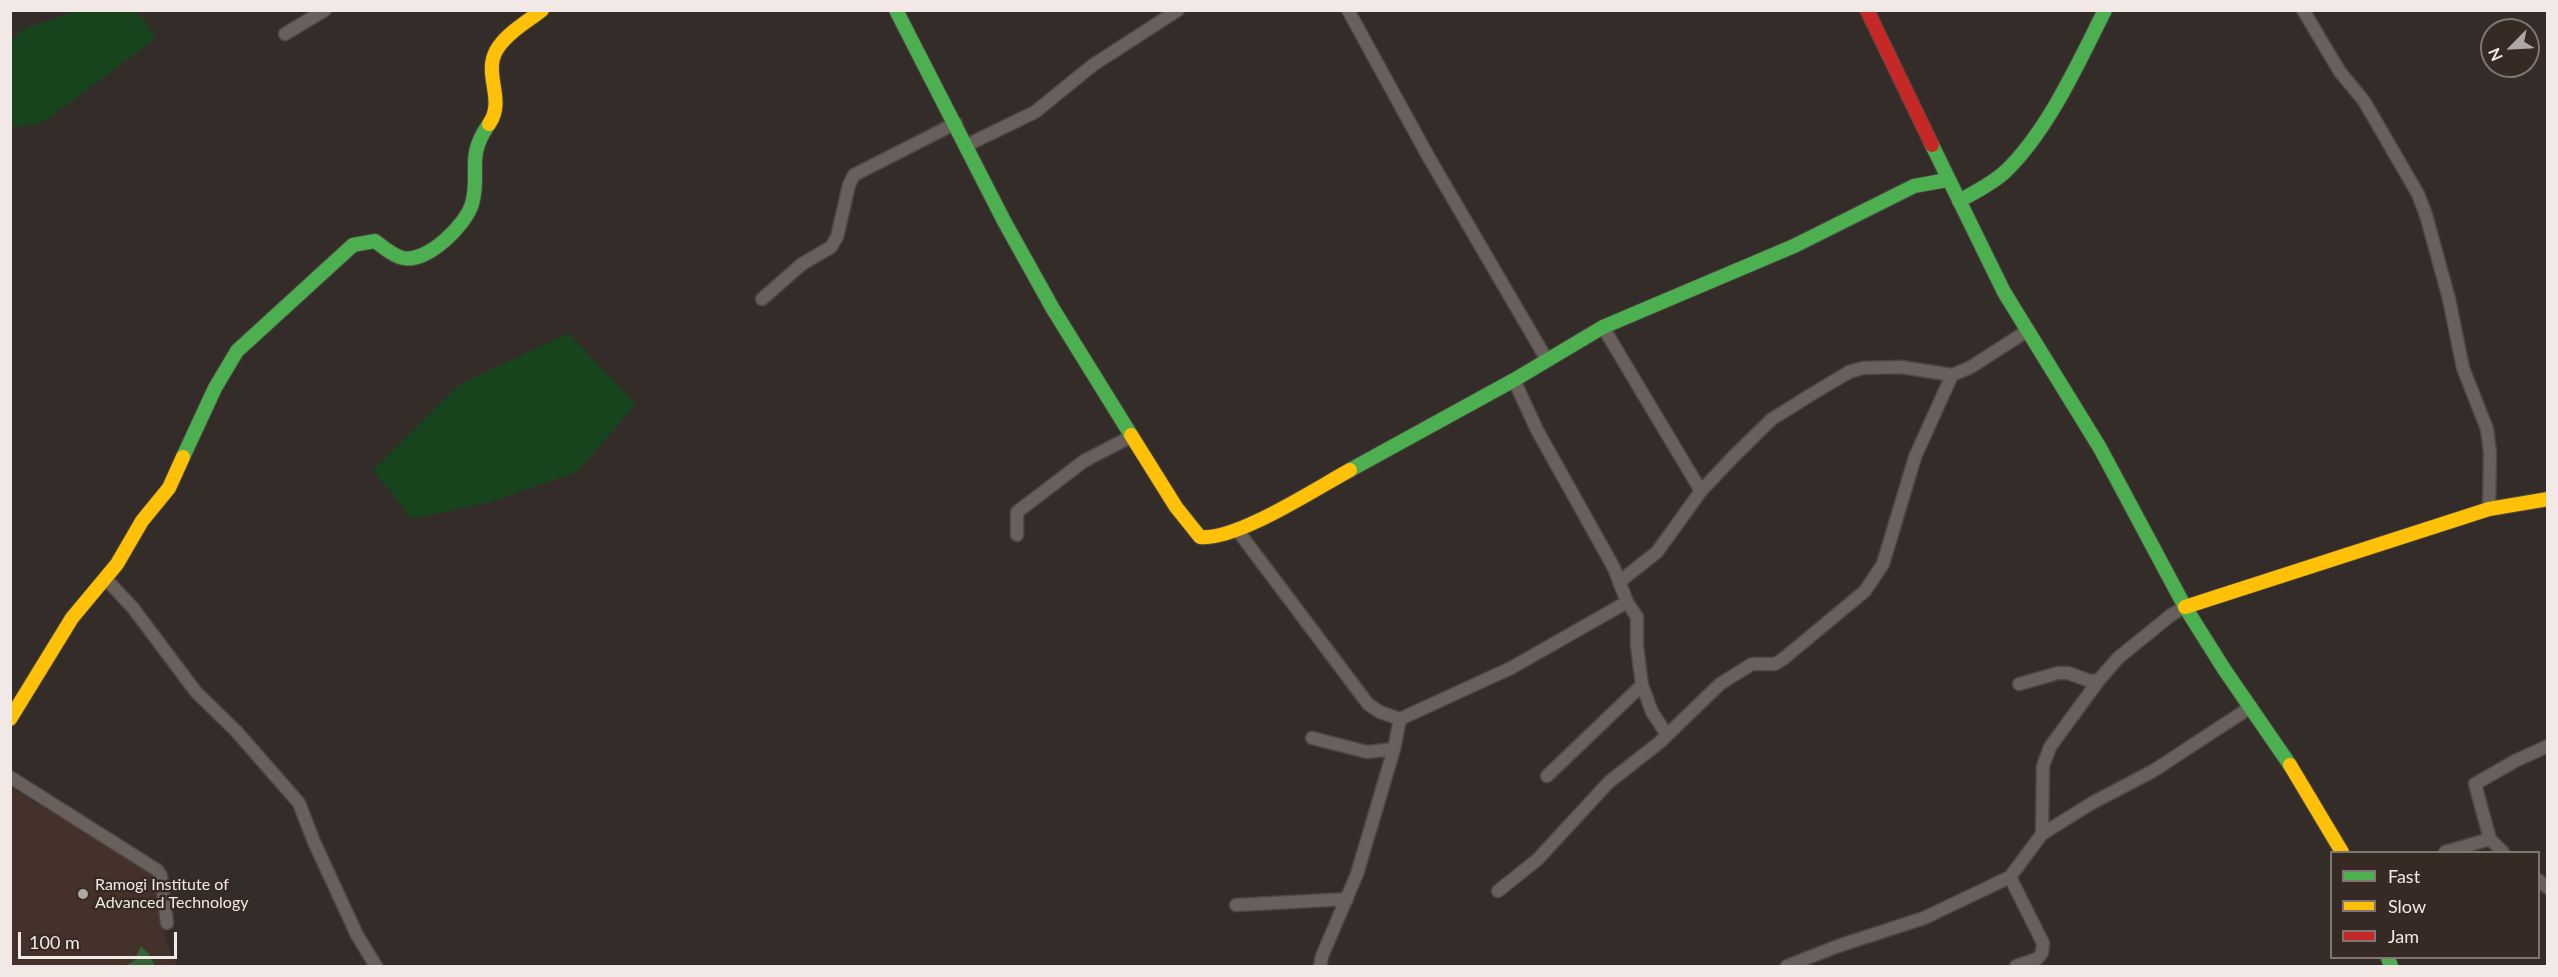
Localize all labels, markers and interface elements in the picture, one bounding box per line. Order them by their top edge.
north arrow [2480,18,2540,78]
text: N [2484,45,2506,64]
legend [2330,851,2540,959]
text: Fast [2388,865,2420,887]
place label: Ramogi Institute of Advanced Technology [95,875,248,913]
marker: Ramogi Institute of Advanced Technology [76,887,90,901]
text: Slow [2388,895,2426,917]
scale bar [21,920,180,958]
text: Jam [2388,925,2419,947]
text: 100 m [29,931,80,953]

